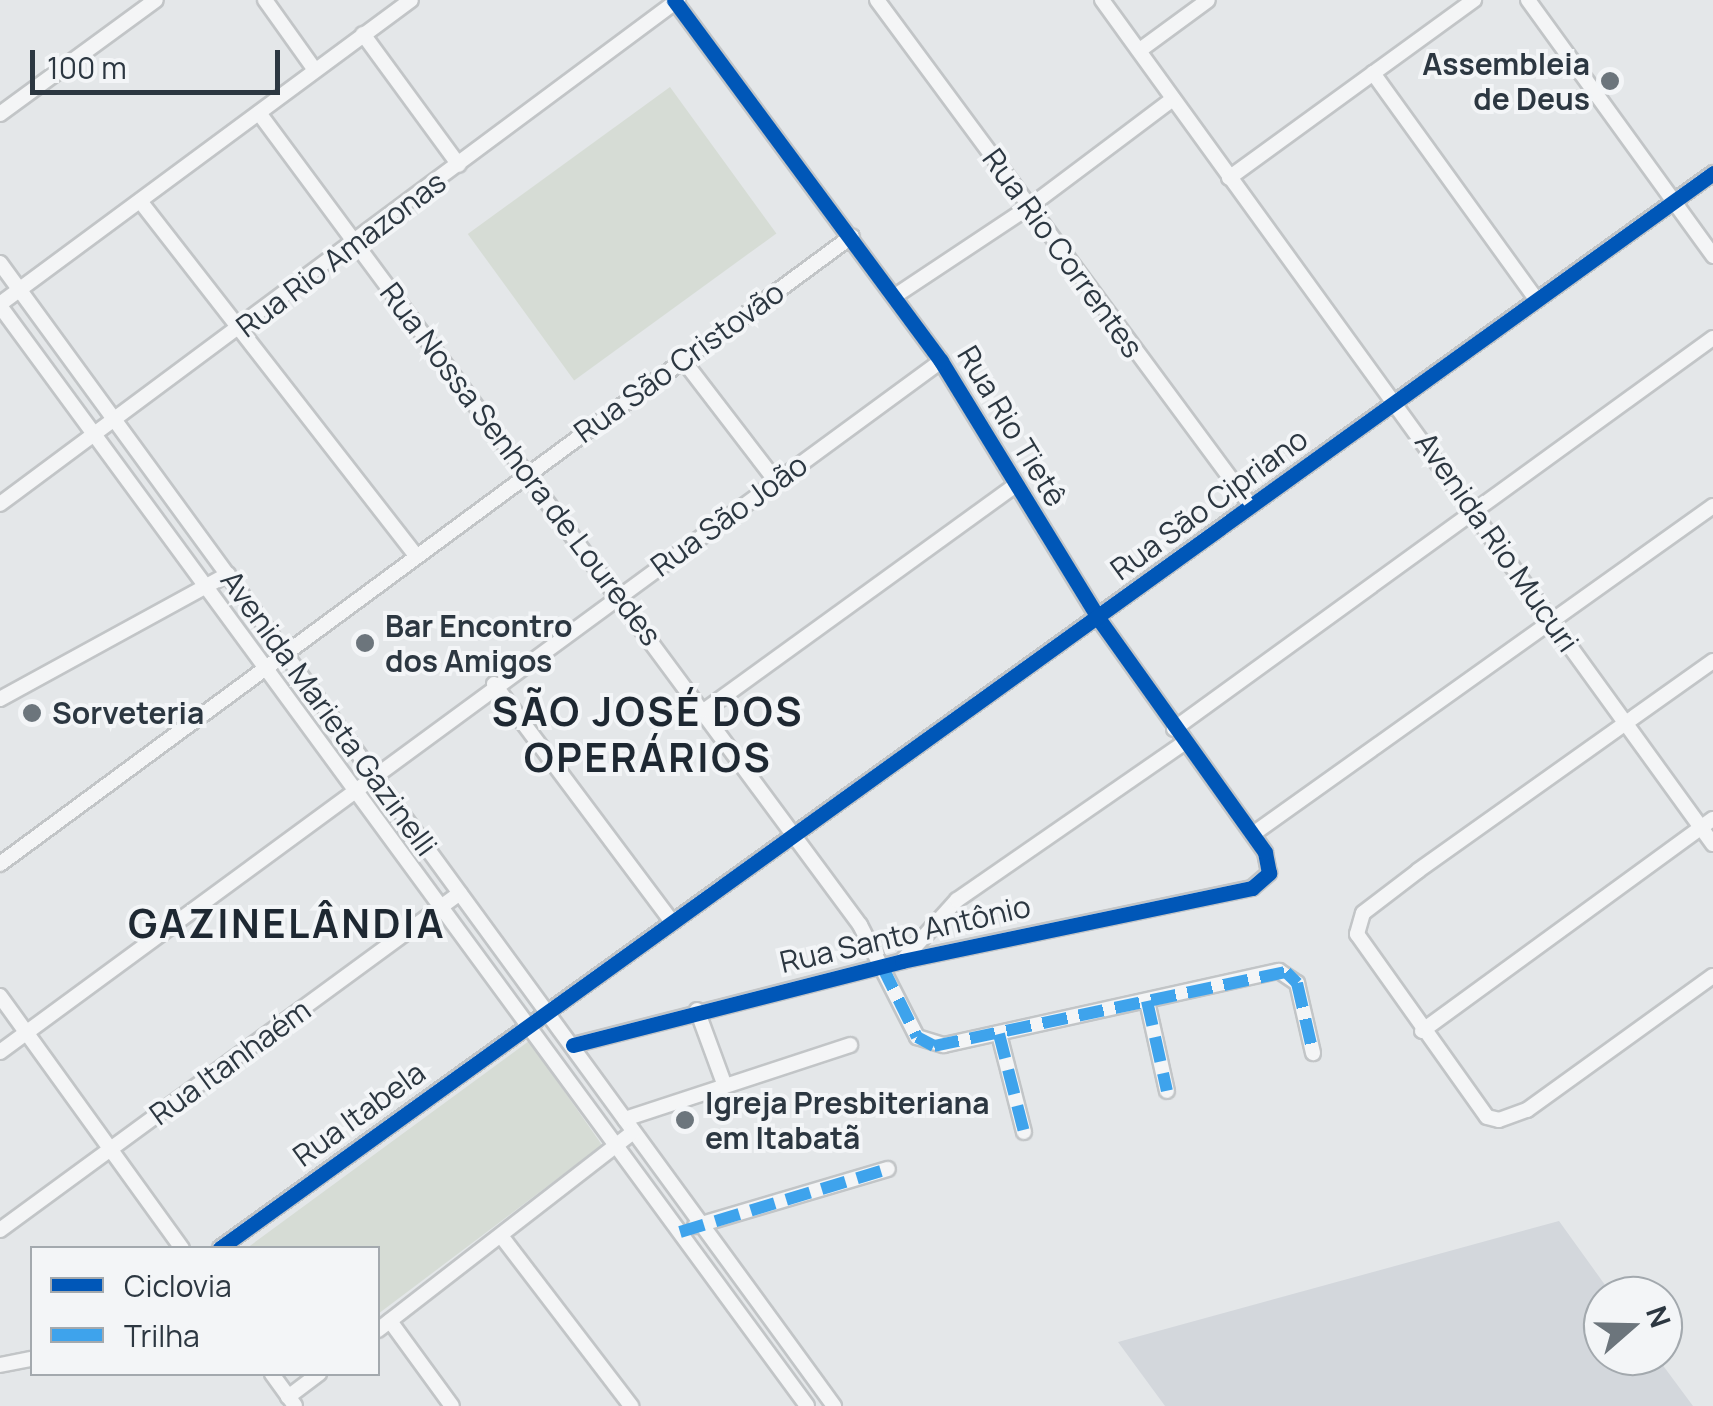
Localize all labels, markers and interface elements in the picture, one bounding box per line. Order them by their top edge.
scale bar [35,30,285,92]
place label: Assembleia de Deus [1422,46,1590,116]
text: 100 m [47,47,127,88]
marker: Assembleia de Deus [1599,70,1621,92]
street label: Rua Rio Correntes [975,142,1151,364]
street label: Rua Rio Amazonas [229,164,453,344]
street label: Rua São Cristovão [567,274,791,450]
street label: Rua Nossa Senhora de Louredes [373,276,669,652]
street label: Rua Rio Tietê [950,339,1074,513]
street label: Rua São Cipriano [1104,421,1314,587]
street label: Avenida Rio Mucuri [1408,425,1586,659]
street label: Rua São João [644,446,814,584]
street label: Avenida Marieta Gazinelli [213,563,445,863]
place label: Bar Encontro dos Amigos [385,608,573,678]
marker: Bar Encontro dos Amigos [354,632,376,654]
district label: SÃO JOSÉ DOS OPERÁRIOS [492,687,804,781]
place label: Sorveteria [52,695,204,731]
marker: Sorveteria [21,702,43,724]
street label: Rua Santo Antônio [776,888,1034,980]
district label: GAZINELÂNDIA [128,899,446,947]
street label: Rua Itanhaém [143,992,317,1132]
street label: Rua Itabela [286,1054,432,1174]
place label: Igreja Presbiteriana em Itabatã [705,1085,990,1156]
marker: Igreja Presbiteriana em Itabatã [674,1109,696,1131]
legend [30,1246,380,1376]
text: Ciclovia [124,1265,232,1306]
north arrow [1583,1276,1683,1376]
text: N [1638,1300,1681,1332]
text: Trilha [124,1315,200,1356]

